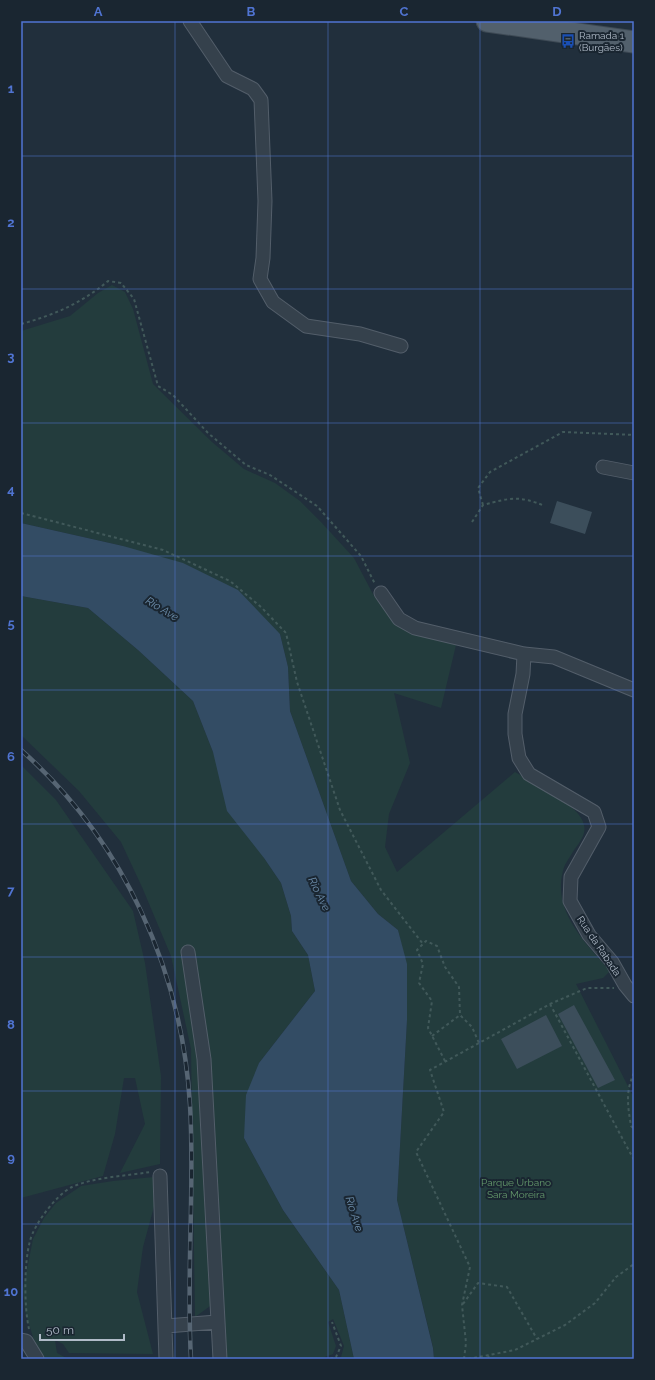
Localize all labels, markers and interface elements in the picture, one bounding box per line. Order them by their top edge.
text: A [94,4,103,19]
text: B [247,4,256,19]
text: C [400,4,409,19]
text: D [552,4,562,19]
place label: Ramada 1 (Burgães) [579,30,625,53]
bus stop icon: Ramada 1 (Burgães) [560,33,576,49]
text: 1 [8,81,15,96]
text: 2 [7,215,15,230]
text: 3 [7,349,15,364]
text: 4 [7,482,15,497]
water label: Rio Ave [143,594,181,624]
text: 5 [7,616,15,631]
text: 6 [7,749,15,764]
water label: Rio Ave [305,875,333,913]
text: 7 [7,883,15,898]
street label: Rua da Rabada [575,914,623,978]
text: 8 [7,1017,15,1032]
text: 9 [7,1150,15,1165]
park label: Parque Urbano Sara Moreira [481,1177,551,1200]
water label: Rio Ave [343,1195,366,1233]
text: 10 [4,1284,18,1299]
scale bar [40,1316,124,1342]
text: 50 m [46,1323,74,1337]

